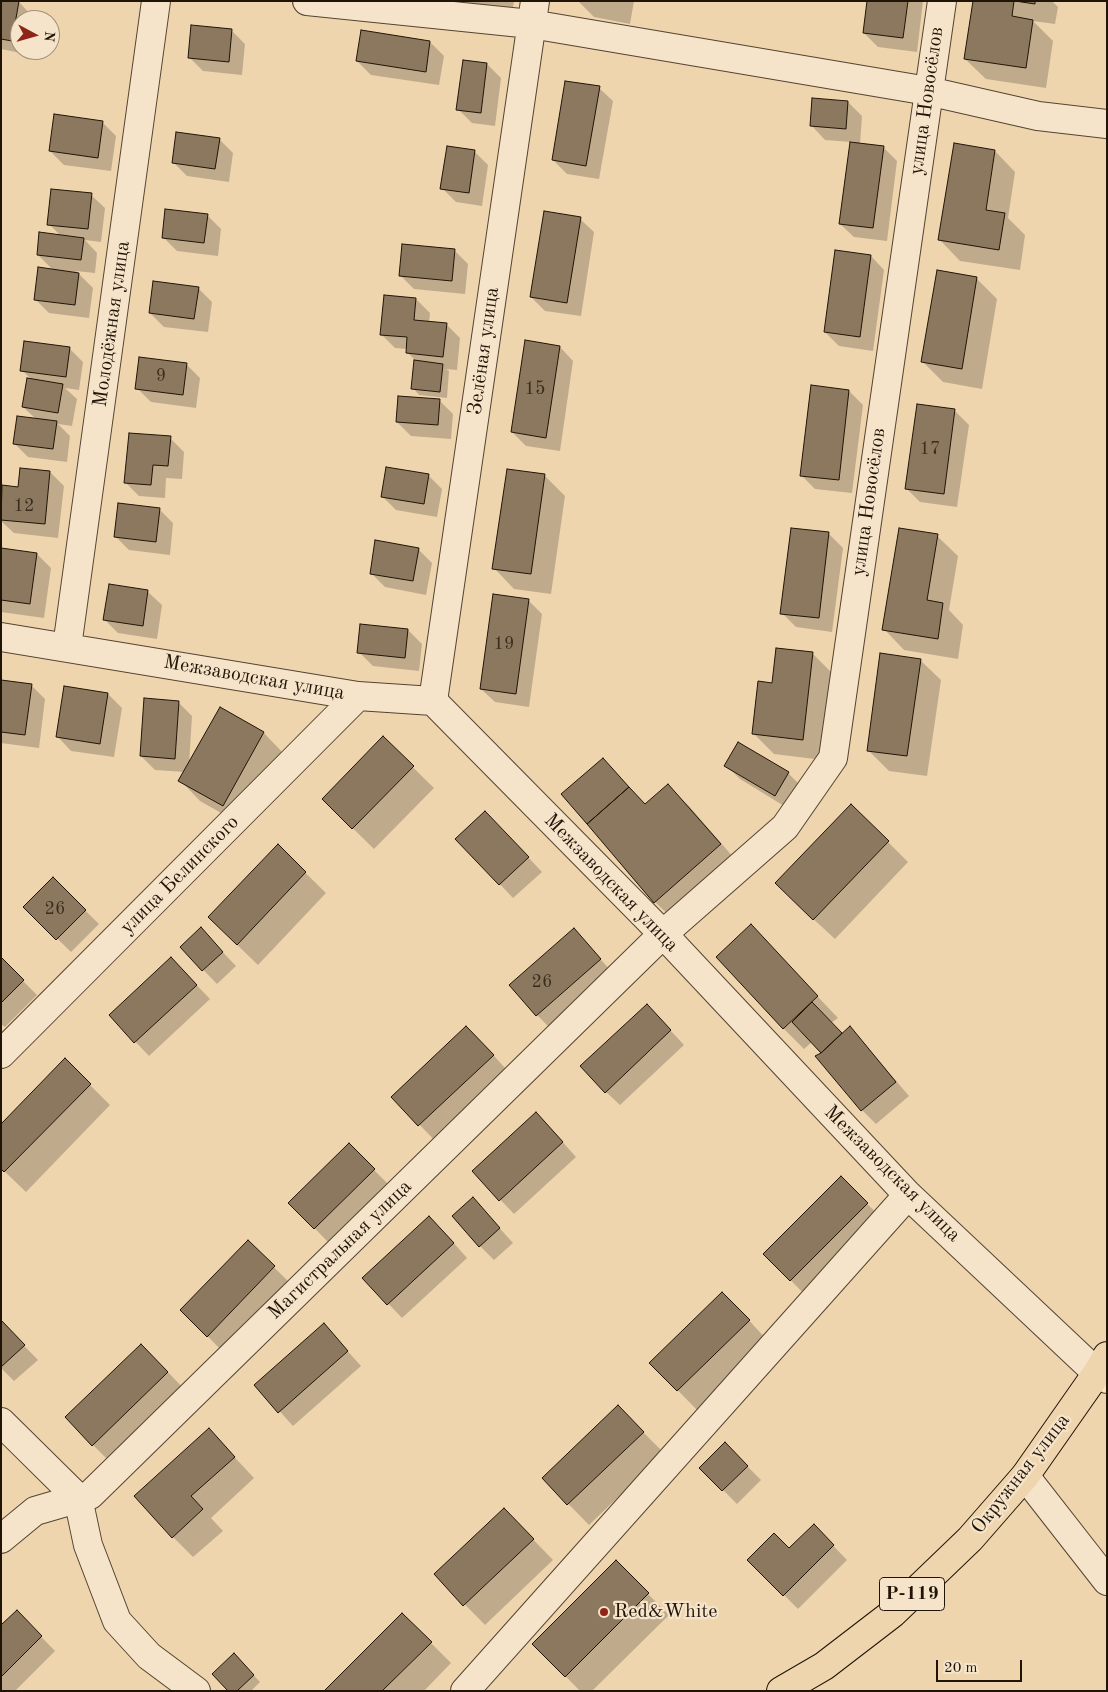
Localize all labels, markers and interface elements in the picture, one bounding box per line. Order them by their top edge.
north arrow [10,10,60,60]
street label: улица Новосёлов [905,25,949,177]
text: N [41,30,56,43]
street label: Молодёжная улица [88,239,136,409]
street label: Зелёная улица [463,285,505,417]
house number: 9 [156,365,166,387]
house number: 15 [525,378,545,400]
street label: улица Новосёлов [847,426,891,578]
house number: 17 [920,438,940,460]
house number: 12 [14,495,34,517]
house number: 19 [494,633,514,655]
street label: Межзаводская улица [162,650,346,706]
street label: Межзаводская улица [539,809,683,957]
street label: улица Белинского [116,811,244,939]
house number: 26 [45,898,65,920]
house number: 26 [532,971,552,993]
street label: Межзаводская улица [819,1101,965,1247]
street label: Магистральная улица [263,1175,417,1325]
street label: Окружная улица [967,1409,1075,1539]
road number: Р-119 [880,1578,944,1610]
place label: Red&White [614,1600,718,1624]
marker: Red&White [598,1606,610,1618]
scale bar [938,1650,1024,1682]
text: 20 m [944,1661,978,1676]

